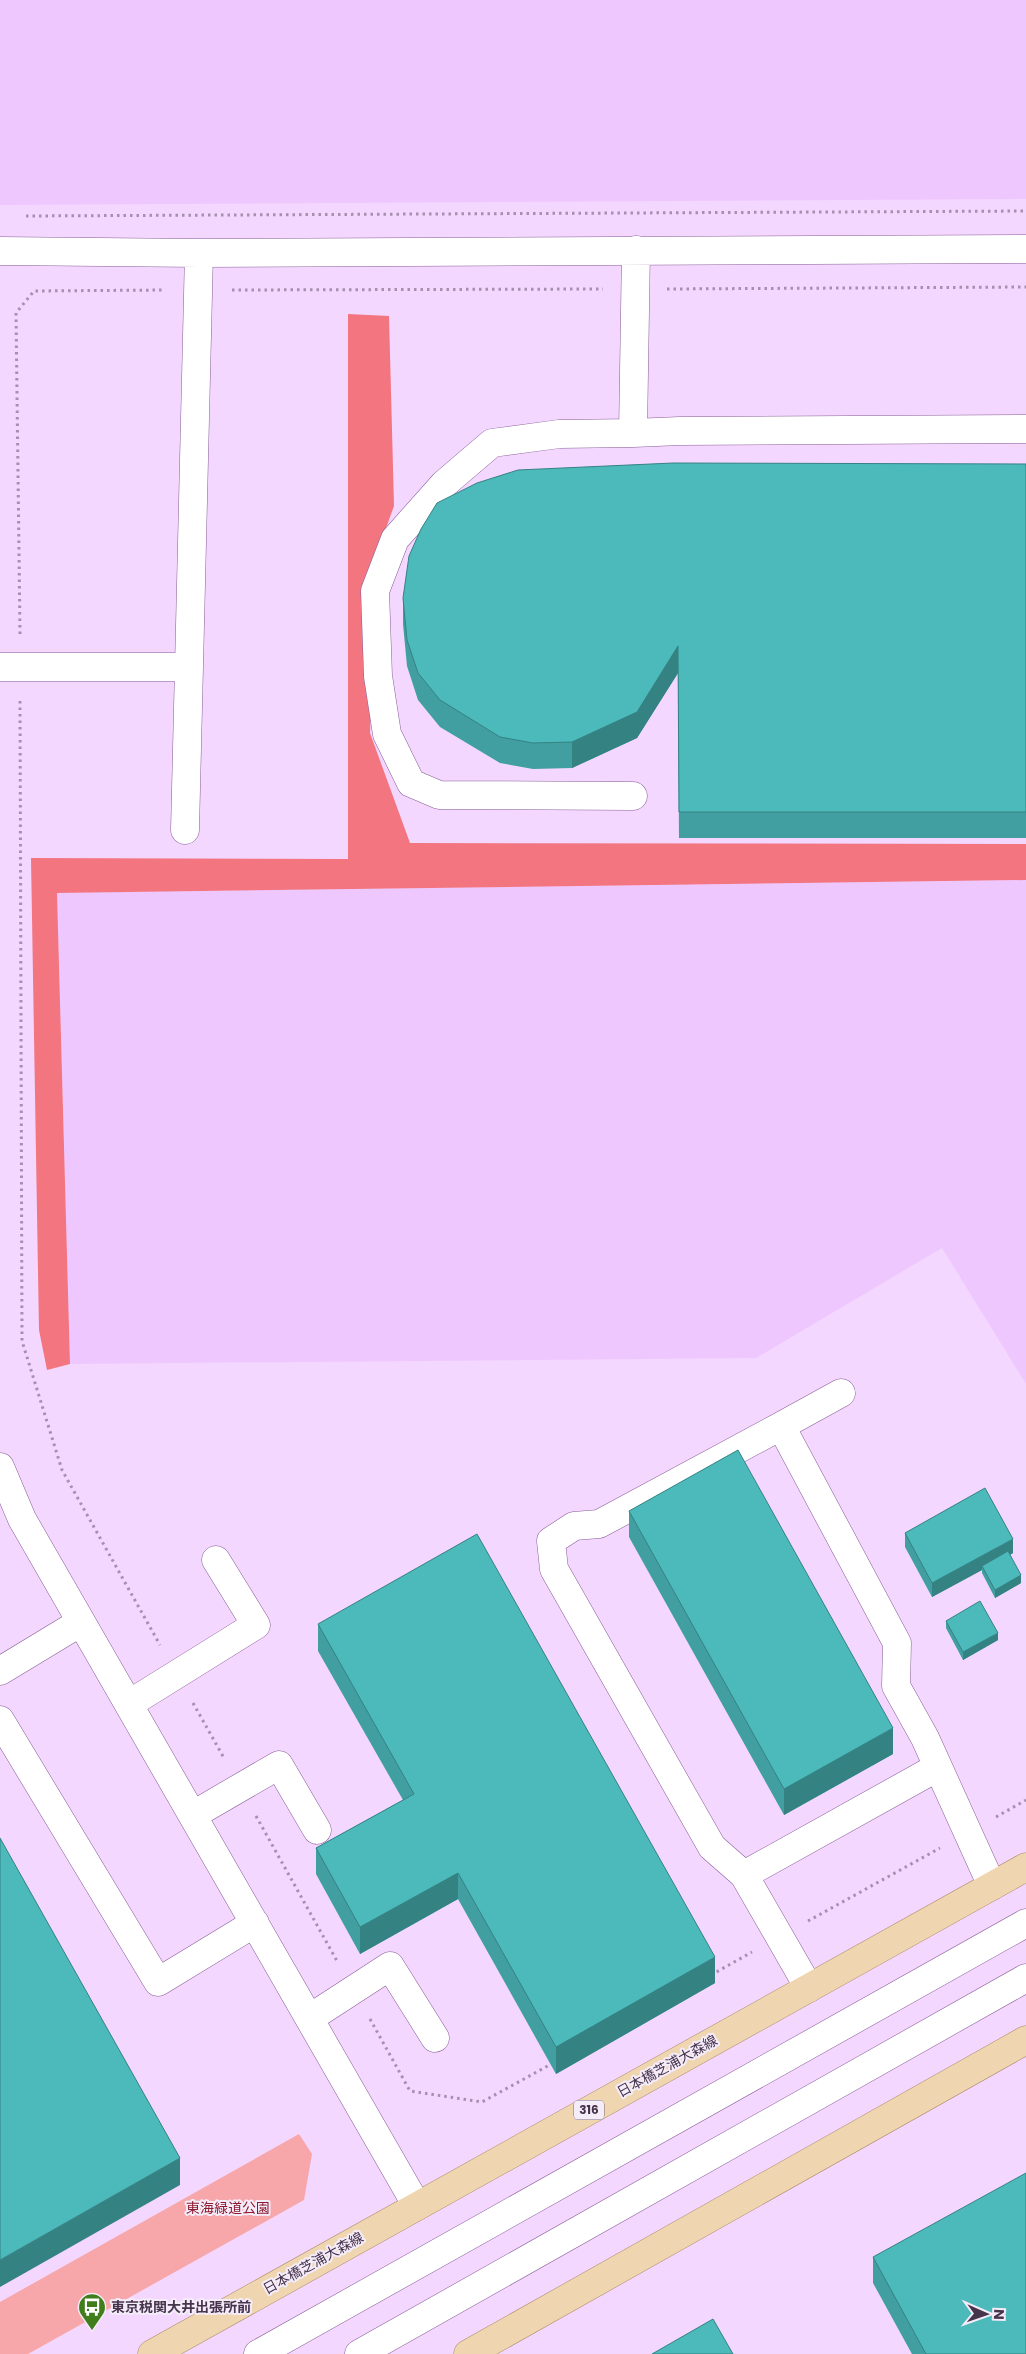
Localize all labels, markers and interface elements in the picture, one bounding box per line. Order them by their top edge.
street label: 日本橋芝浦大森線 [613,2030,721,2102]
road number: 316 [574,2100,604,2120]
park label: 東海緑道公園 [186,2198,270,2218]
street label: 日本橋芝浦大森線 [259,2227,367,2299]
north arrow [961,2289,1011,2339]
bus stop icon: 東京税関大井出張所前 [77,2292,107,2331]
place label: 東京税関大井出張所前 [111,2297,251,2317]
text: N [989,2309,1009,2320]

